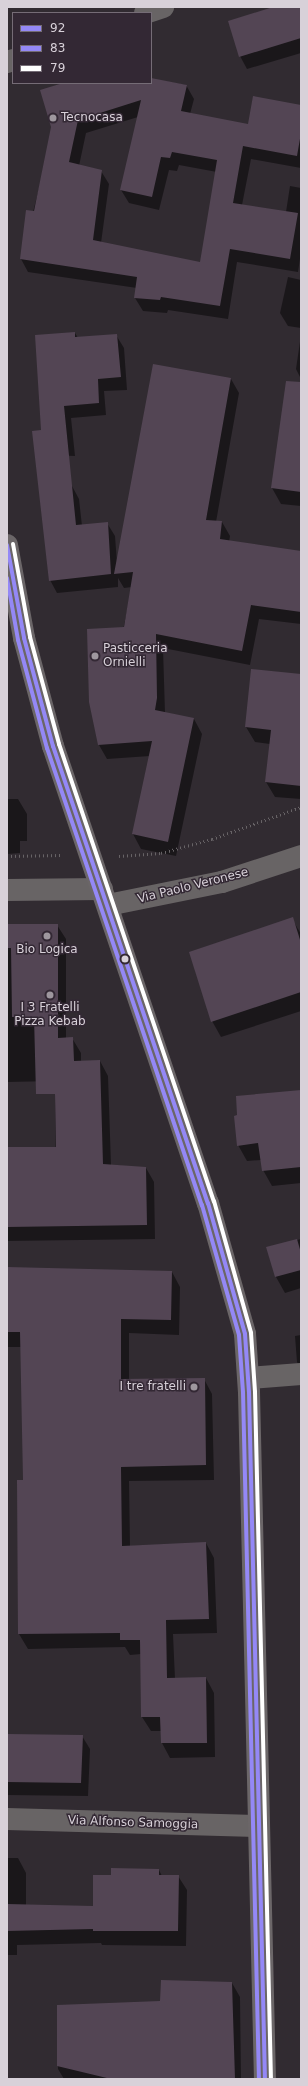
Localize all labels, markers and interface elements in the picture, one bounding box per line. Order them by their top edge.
legend [12,12,152,84]
text: 92 [50,21,65,35]
text: 83 [50,41,65,55]
text: 79 [50,61,65,75]
place label: Tecnocasa [61,111,123,125]
marker: Tecnocasa [48,113,58,123]
place label: Pasticceria Ornielli [103,642,168,670]
marker: Pasticceria Ornielli [90,651,100,661]
street label: Via Paolo Veronese [136,865,250,907]
marker: Bio Logica [42,931,52,941]
place label: Bio Logica [16,943,78,957]
unlabelled marker [120,954,130,964]
marker: I 3 Fratelli Pizza Kebab [45,990,55,1000]
place label: I 3 Fratelli Pizza Kebab [14,1001,86,1029]
place label: I tre fratelli [119,1380,186,1394]
marker: I tre fratelli [189,1382,199,1392]
street label: Via Alfonso Samoggia [68,1814,198,1832]

